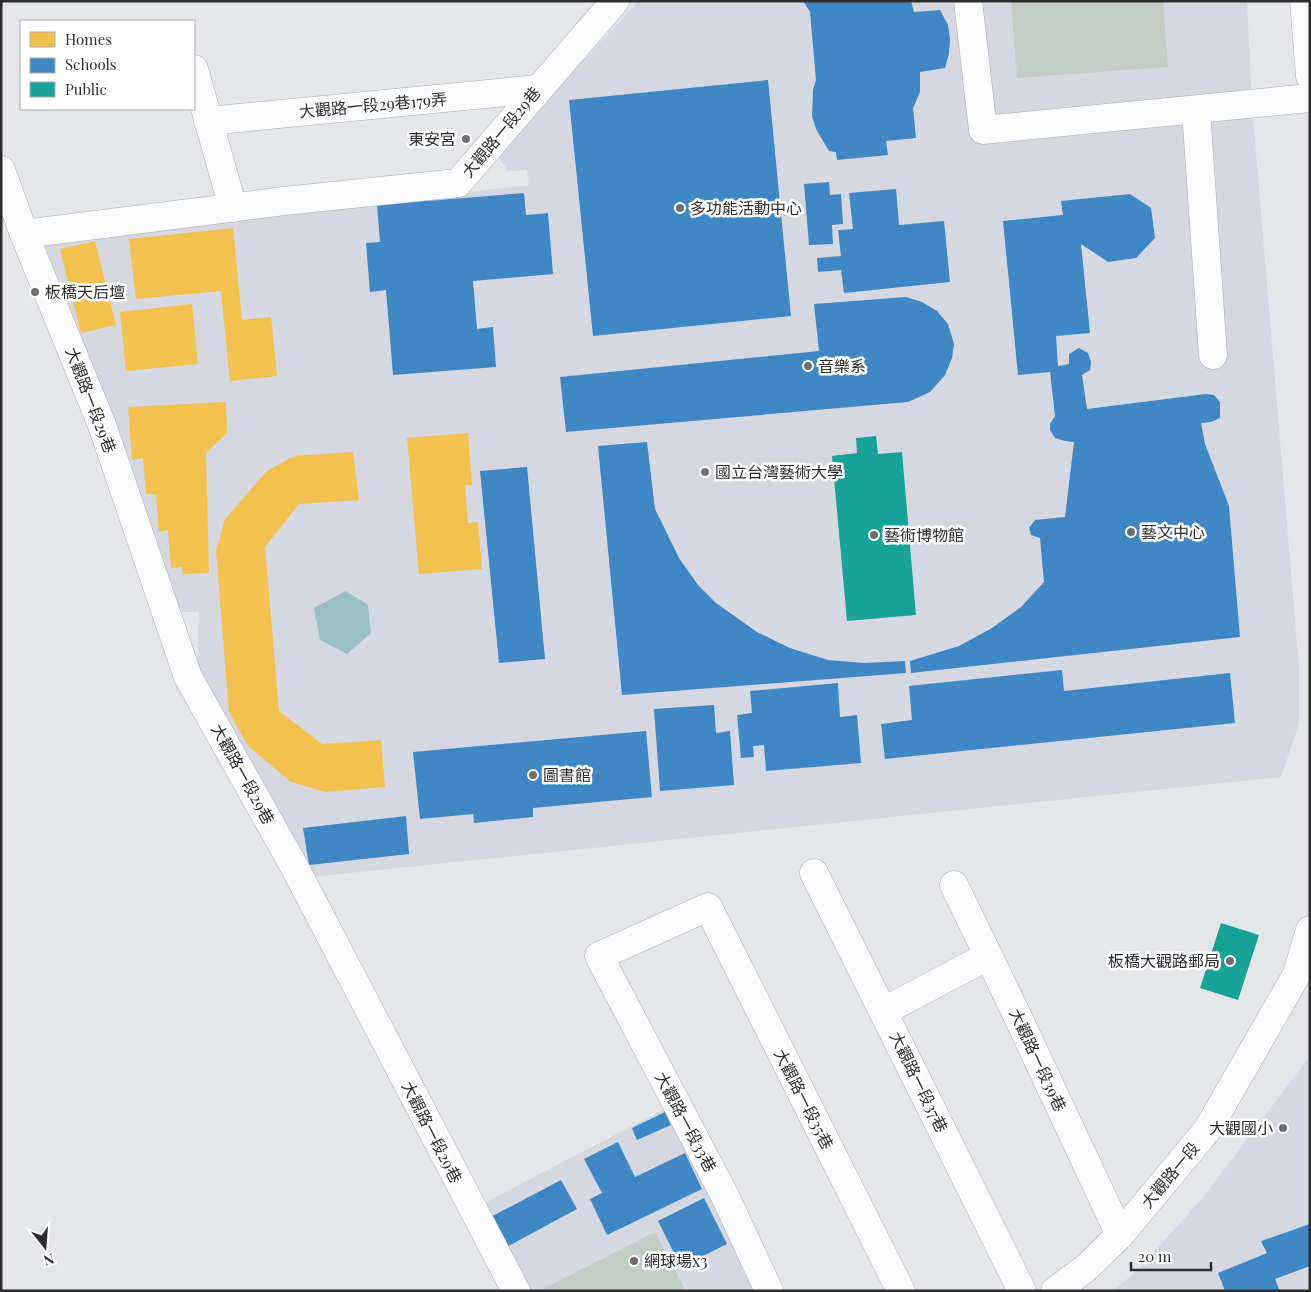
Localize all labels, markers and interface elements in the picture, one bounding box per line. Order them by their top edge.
legend [20,20,195,110]
text: Homes [65,29,112,49]
text: Schools [65,54,117,74]
text: Public [65,79,107,99]
street label: 大觀路一段29巷 [457,82,545,181]
street label: 大觀路一段29巷179弄 [298,88,448,121]
place label: 東安宮 [408,128,456,149]
marker: 東安宮 [460,133,472,145]
place label: 多功能活動中心 [690,197,802,218]
marker: 多功能活動中心 [674,202,686,214]
place label: 板橋天后壇 [45,281,125,302]
marker: 板橋天后壇 [29,286,41,298]
street label: 大觀路一段29巷 [62,344,121,456]
place label: 音樂系 [818,355,866,376]
marker: 音樂系 [802,360,814,372]
place label: 國立台灣藝術大學 [715,461,843,482]
marker: 國立台灣藝術大學 [699,466,711,478]
place label: 藝文中心 [1141,521,1205,542]
place label: 藝術博物館 [884,524,964,545]
marker: 藝文中心 [1125,526,1137,538]
marker: 藝術博物館 [868,529,880,541]
street label: 大觀路一段29巷 [207,720,280,828]
place label: 圖書館 [543,764,591,785]
marker: 圖書館 [527,769,539,781]
place label: 板橋大觀路郵局 [1108,950,1220,971]
marker: 板橋大觀路郵局 [1224,955,1236,967]
street label: 大觀路一段39巷 [1005,1005,1072,1115]
street label: 大觀路一段37巷 [886,1028,953,1136]
street label: 大觀路一段35巷 [770,1045,839,1152]
street label: 大觀路一段33巷 [651,1068,722,1175]
street label: 大觀路一段29巷 [398,1077,467,1186]
place label: 大觀國小 [1209,1117,1273,1138]
marker: 大觀國小 [1277,1122,1289,1134]
street label: 大觀路一段 [1136,1137,1203,1212]
north arrow [20,1222,70,1272]
scale bar [1131,1240,1211,1272]
text: 20 m [1138,1246,1172,1266]
text: N [41,1249,57,1270]
place label: 網球場x3 [644,1250,708,1271]
marker: 網球場x3 [628,1255,640,1267]

